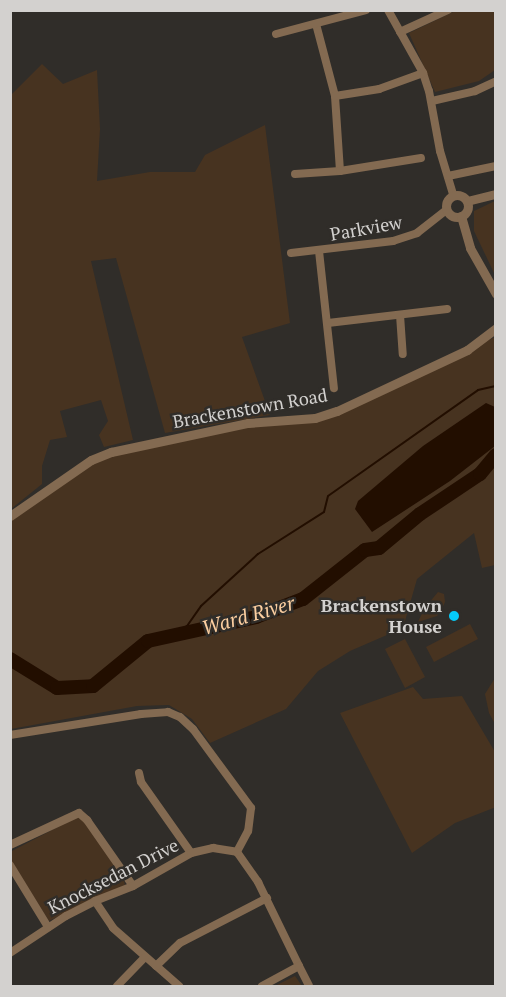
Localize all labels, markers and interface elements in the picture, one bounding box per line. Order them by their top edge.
street label: Parkview [328,211,404,245]
street label: Brackenstown Road [171,384,329,432]
water label: Ward River [199,590,297,640]
place label: Brackenstown House [321,595,442,638]
marker: Brackenstown House [447,609,461,623]
street label: Knocksedan Drive [44,834,182,918]

